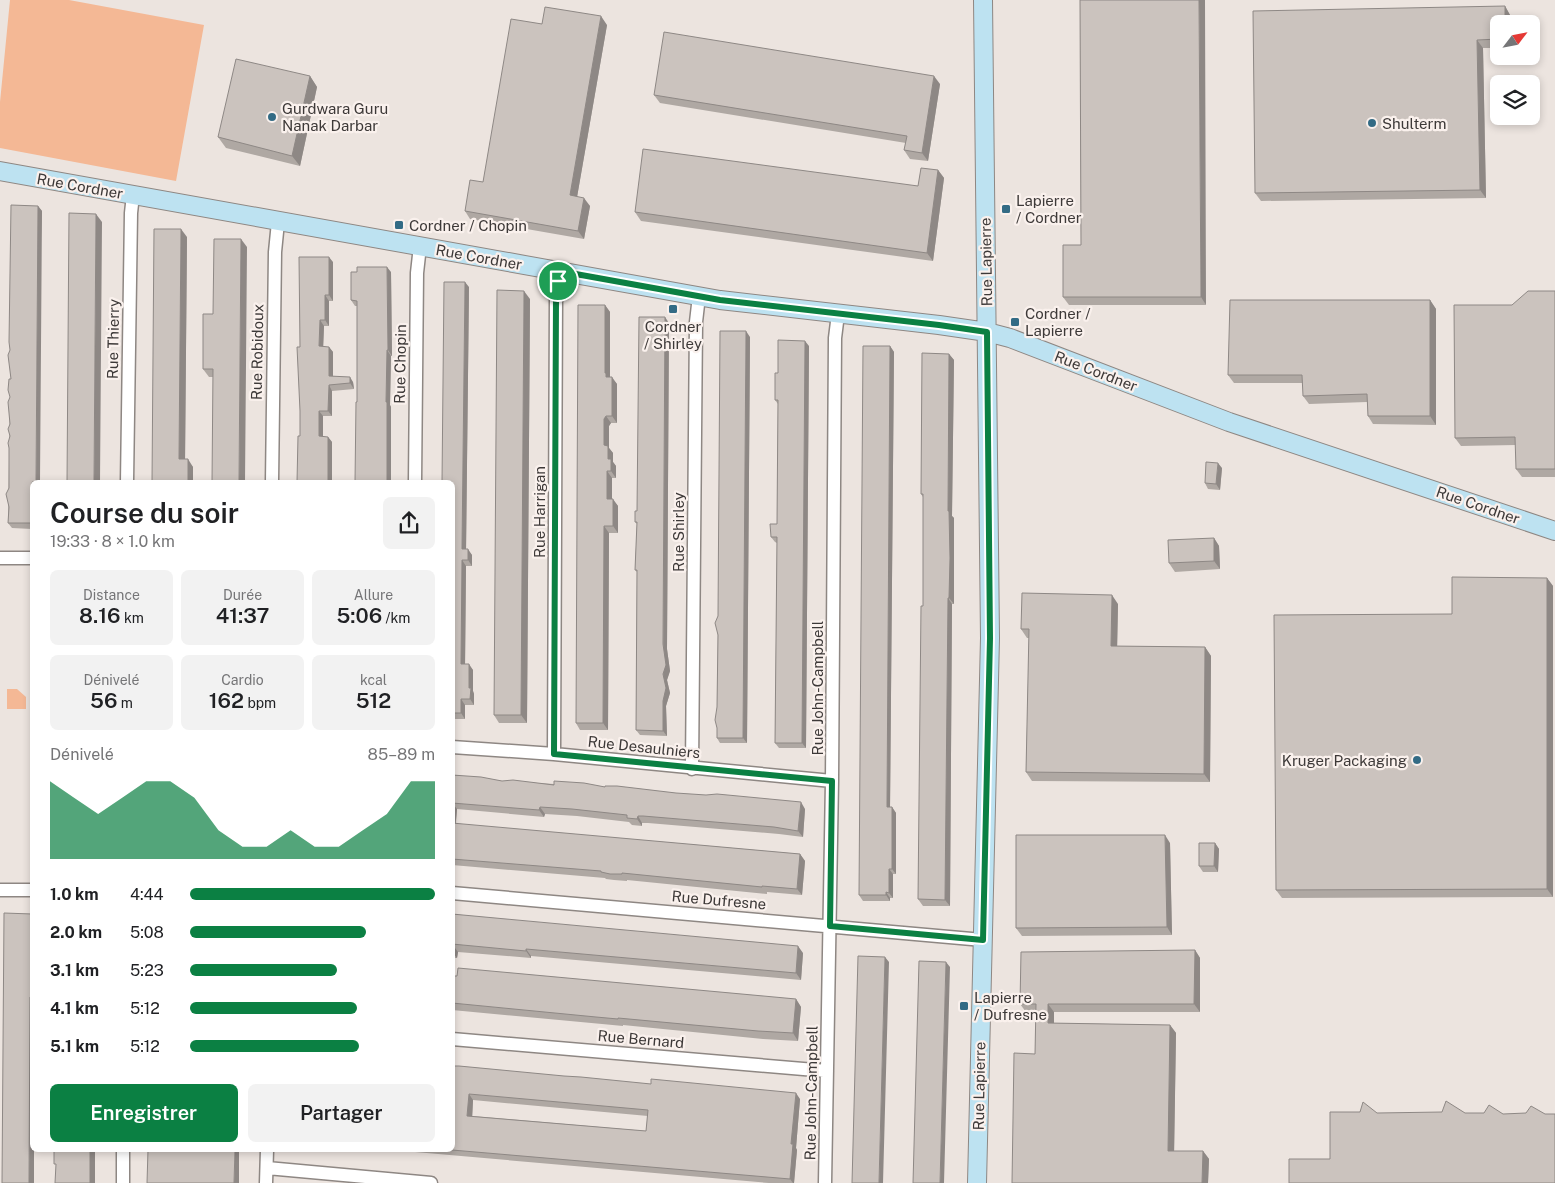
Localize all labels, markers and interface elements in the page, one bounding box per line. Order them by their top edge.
north arrow [1490,15,1540,65]
map controls [1490,15,1540,125]
button: layers [1490,75,1540,125]
place label: Gurdwara Guru Nanak Darbar [282,100,388,134]
marker: Gurdwara Guru Nanak Darbar [266,111,278,123]
place label: Shulterm [1382,115,1446,132]
marker: Shulterm [1366,117,1378,129]
street label: Rue Cordner [36,170,125,202]
place label: Lapierre / Cordner [1016,192,1082,226]
marker: Lapierre / Cordner [1000,203,1012,215]
place label: Cordner / Chopin [409,217,527,234]
street label: Rue Lapierre [977,217,995,307]
marker: Cordner / Chopin [393,219,405,231]
street label: Rue Cordner [435,241,524,273]
pin [537,260,579,302]
icon: arrive [544,267,572,295]
street label: Rue Thierry [104,299,122,379]
marker: Cordner / Shirley [667,303,679,315]
street label: Rue Robidoux [248,304,266,400]
place label: Cordner / Lapierre [1025,305,1091,339]
marker: Cordner / Lapierre [1009,316,1021,328]
place label: Cordner / Shirley [644,318,702,352]
street label: Rue Chopin [391,324,409,404]
street label: Rue Cordner [1052,347,1140,395]
street label: Rue Harrigan [531,466,548,558]
street label: Rue Cordner [1434,483,1522,527]
street label: Rue Shirley [670,492,687,572]
text: Course du soir [50,496,239,529]
button: share [383,497,435,549]
text: 19:33 · 8 × 1.0 km [50,532,175,551]
text: Distance [83,587,140,603]
text: Durée [223,587,262,603]
text: Allure [354,587,393,603]
text: 8.16 [79,603,121,628]
text: 41:37 [216,603,269,628]
text: 5:06 [337,603,382,628]
text: km [121,610,144,626]
text: /km [382,610,410,626]
street label: Rue John-Campbell [809,621,826,755]
text: Dénivelé [84,672,139,688]
text: Cardio [221,672,264,688]
text: kcal [360,672,387,688]
text: 56 [90,688,117,713]
text: 162 [209,688,244,713]
text: 512 [356,688,391,713]
text: m [117,695,133,711]
text: bpm [244,695,276,711]
street label: Rue Desaulniers [587,733,701,761]
text: Dénivelé [50,745,114,764]
text: 85–89 m [368,745,435,764]
place label: Kruger Packaging [1282,752,1407,769]
marker: Kruger Packaging [1411,754,1423,766]
text: 1.0 km [50,885,99,904]
text: 4:44 [130,885,164,904]
street label: Rue Dufresne [671,887,767,913]
text: 2.0 km [50,923,102,942]
text: 5:08 [130,923,164,942]
text: 3.1 km [50,961,99,980]
text: 5:23 [130,961,164,980]
place label: Lapierre / Dufresne [974,989,1047,1023]
text: 4.1 km [50,999,99,1018]
text: 5:12 [130,999,160,1018]
marker: Lapierre / Dufresne [958,1000,970,1012]
street label: Rue John-Campbell [801,1025,821,1161]
street label: Rue Bernard [597,1027,685,1051]
text: 5.1 km [50,1037,99,1056]
text: 5:12 [130,1037,160,1056]
street label: Rue Lapierre [970,1041,988,1131]
button: Enregistrer [50,1084,238,1142]
button: Partager [248,1084,435,1142]

